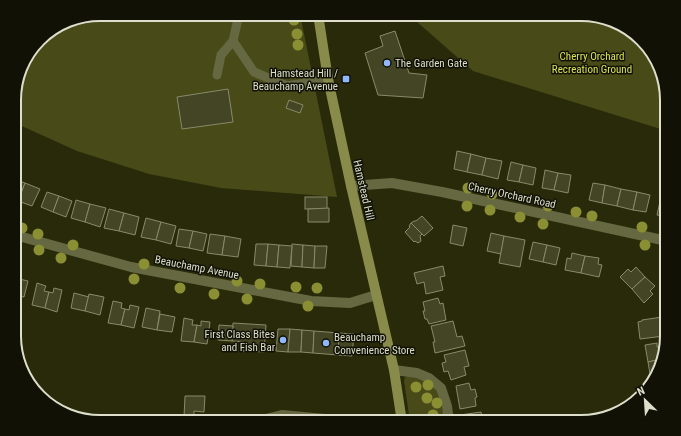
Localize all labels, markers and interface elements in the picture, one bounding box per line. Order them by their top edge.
park label: Cherry Orchard Recreation Ground [552,50,632,76]
place label: The Garden Gate [395,57,467,70]
marker: The Garden Gate [382,58,392,68]
place label: Hamstead Hill / Beauchamp Avenue [253,67,338,93]
marker: Hamstead Hill / Beauchamp Avenue [341,74,351,84]
street label: Hamstead Hill [350,159,377,222]
street label: Cherry Orchard Road [467,180,557,211]
street label: Beauchamp Avenue [154,253,240,282]
place label: First Class Bites and Fish Bar [204,328,276,354]
place label: Beauchamp Convenience Store [334,331,415,357]
marker: First Class Bites and Fish Bar [278,335,288,345]
marker: Beauchamp Convenience Store [321,338,331,348]
north arrow [625,380,665,420]
text: N [635,384,647,399]

